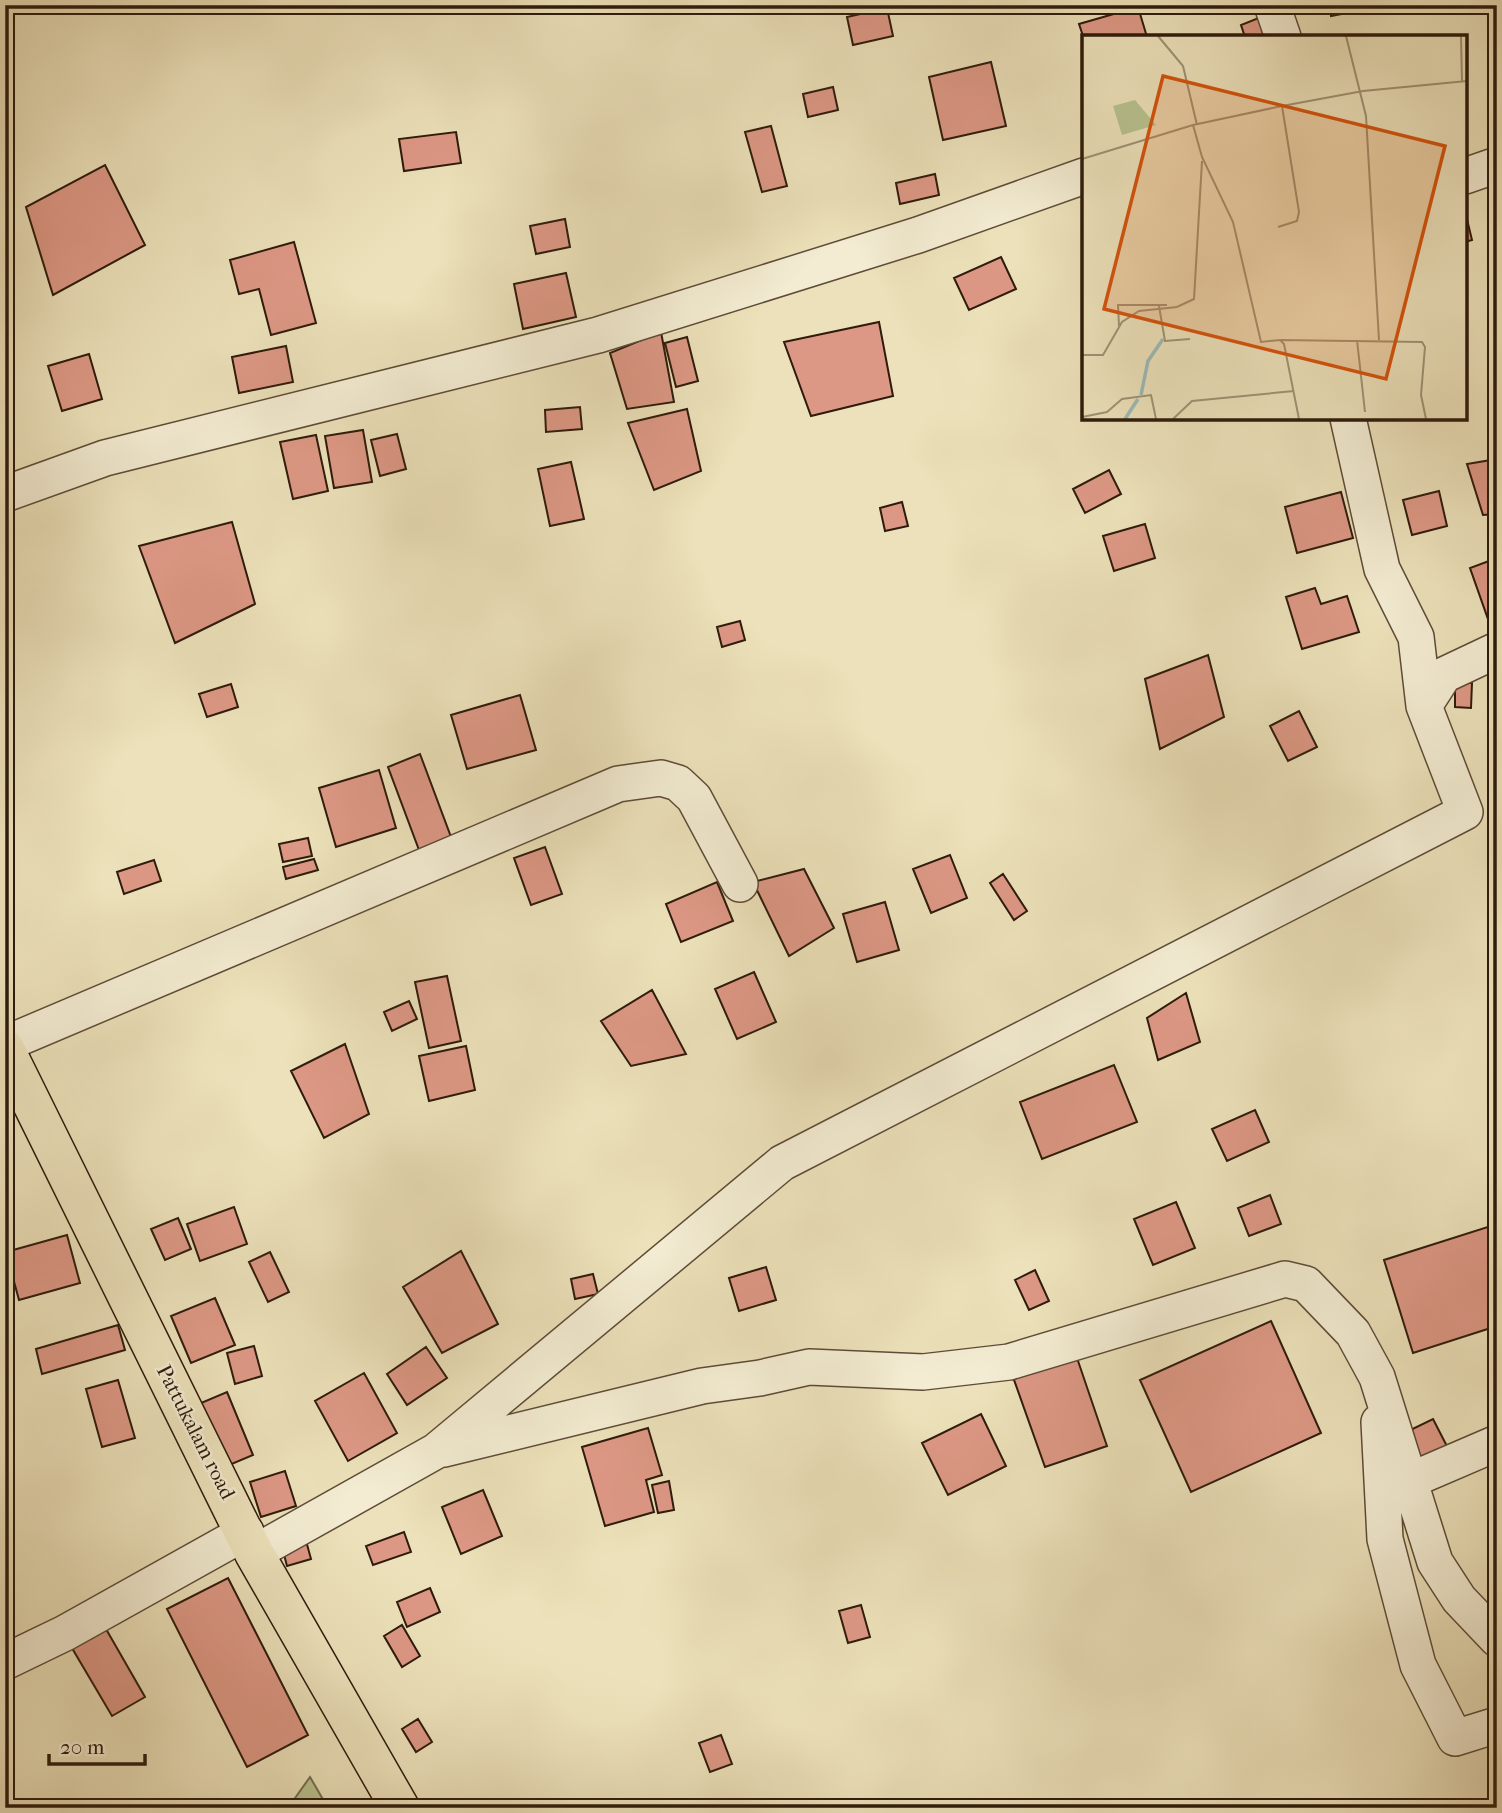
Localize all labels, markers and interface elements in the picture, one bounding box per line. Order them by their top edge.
inset map [1082,35,1467,420]
street label: Pattukalam road [152,1361,240,1504]
scale bar [49,1722,145,1766]
text: 20 m [60,1735,105,1759]

